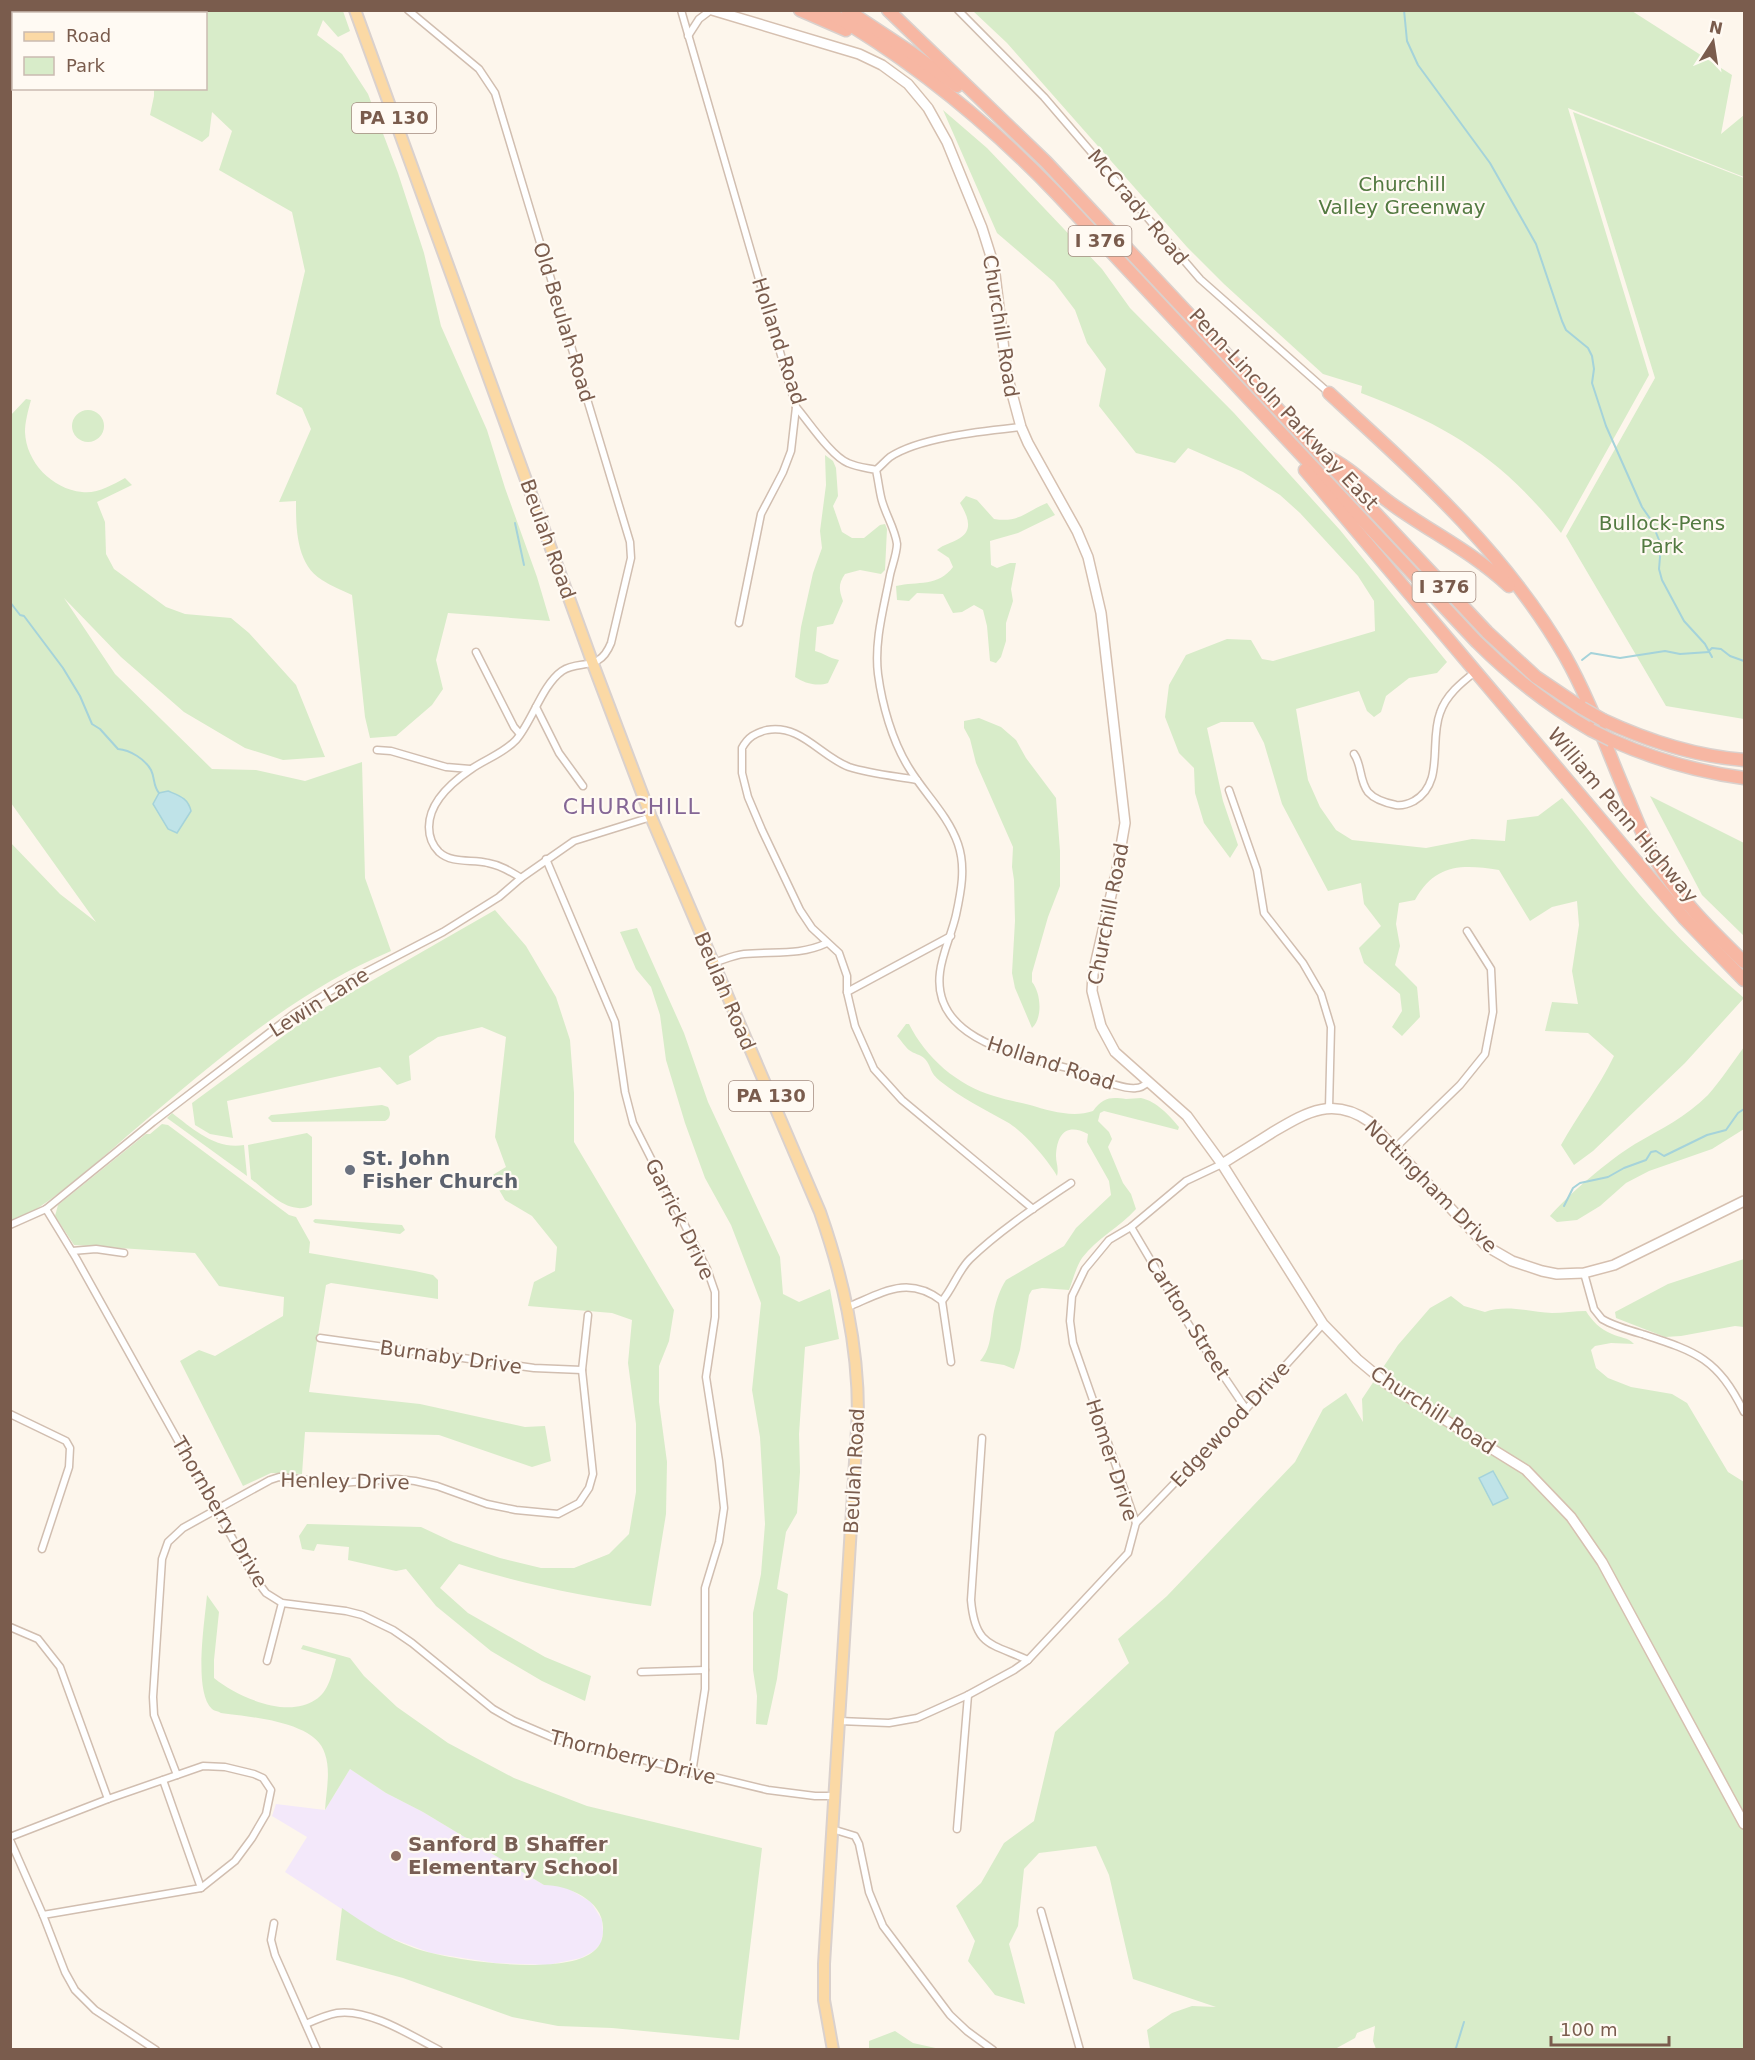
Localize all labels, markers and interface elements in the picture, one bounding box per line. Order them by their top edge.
legend [12,12,207,90]
north arrow [1683,12,1743,72]
text: N [1707,17,1725,39]
text: Road [66,25,111,46]
text: Park [66,55,105,76]
road number: PA 130 [352,103,436,133]
street label: McCrady Road [1083,144,1193,270]
park label: Churchill Valley Greenway [1318,172,1486,219]
road number: I 376 [1068,226,1132,256]
street label: Old Beulah Road [528,239,600,405]
street label: Churchill Road [978,253,1024,399]
street label: Holland Road [747,274,811,408]
street label: Penn-Lincoln Parkway East [1184,303,1384,515]
street label: Beulah Road [515,476,581,602]
park label: Bullock-Pens Park [1599,511,1725,558]
road number: I 376 [1412,572,1476,602]
street label: William Penn Highway [1543,722,1703,908]
district label: CHURCHILL [563,794,701,819]
street label: Churchill Road [1082,841,1134,987]
street label: Beulah Road [689,928,761,1054]
street label: Lewin Lane [265,962,373,1042]
street label: Holland Road [984,1031,1118,1095]
road number: PA 130 [729,1081,813,1111]
street label: Nottingham Drive [1360,1115,1502,1257]
place label: St. John Fisher Church [362,1146,518,1193]
street label: Garrick Drive [640,1155,720,1283]
marker: St. John Fisher Church [343,1163,357,1177]
street label: Carlton Street [1141,1252,1235,1384]
street label: Burnaby Drive [378,1335,524,1379]
street label: Edgewood Drive [1165,1356,1295,1492]
street label: Churchill Road [1366,1361,1500,1459]
street label: Homer Drive [1081,1396,1143,1524]
street label: Beulah Road [839,1408,869,1534]
street label: Thornberry Drive [167,1431,273,1592]
street label: Henley Drive [280,1468,410,1494]
street label: Thornberry Drive [547,1725,719,1789]
place label: Sanford B Shaffer Elementary School [408,1832,618,1879]
marker: Sanford B Shaffer Elementary School [389,1849,403,1863]
scale bar [1551,2009,1670,2047]
text: 100 m [1560,2019,1618,2040]

